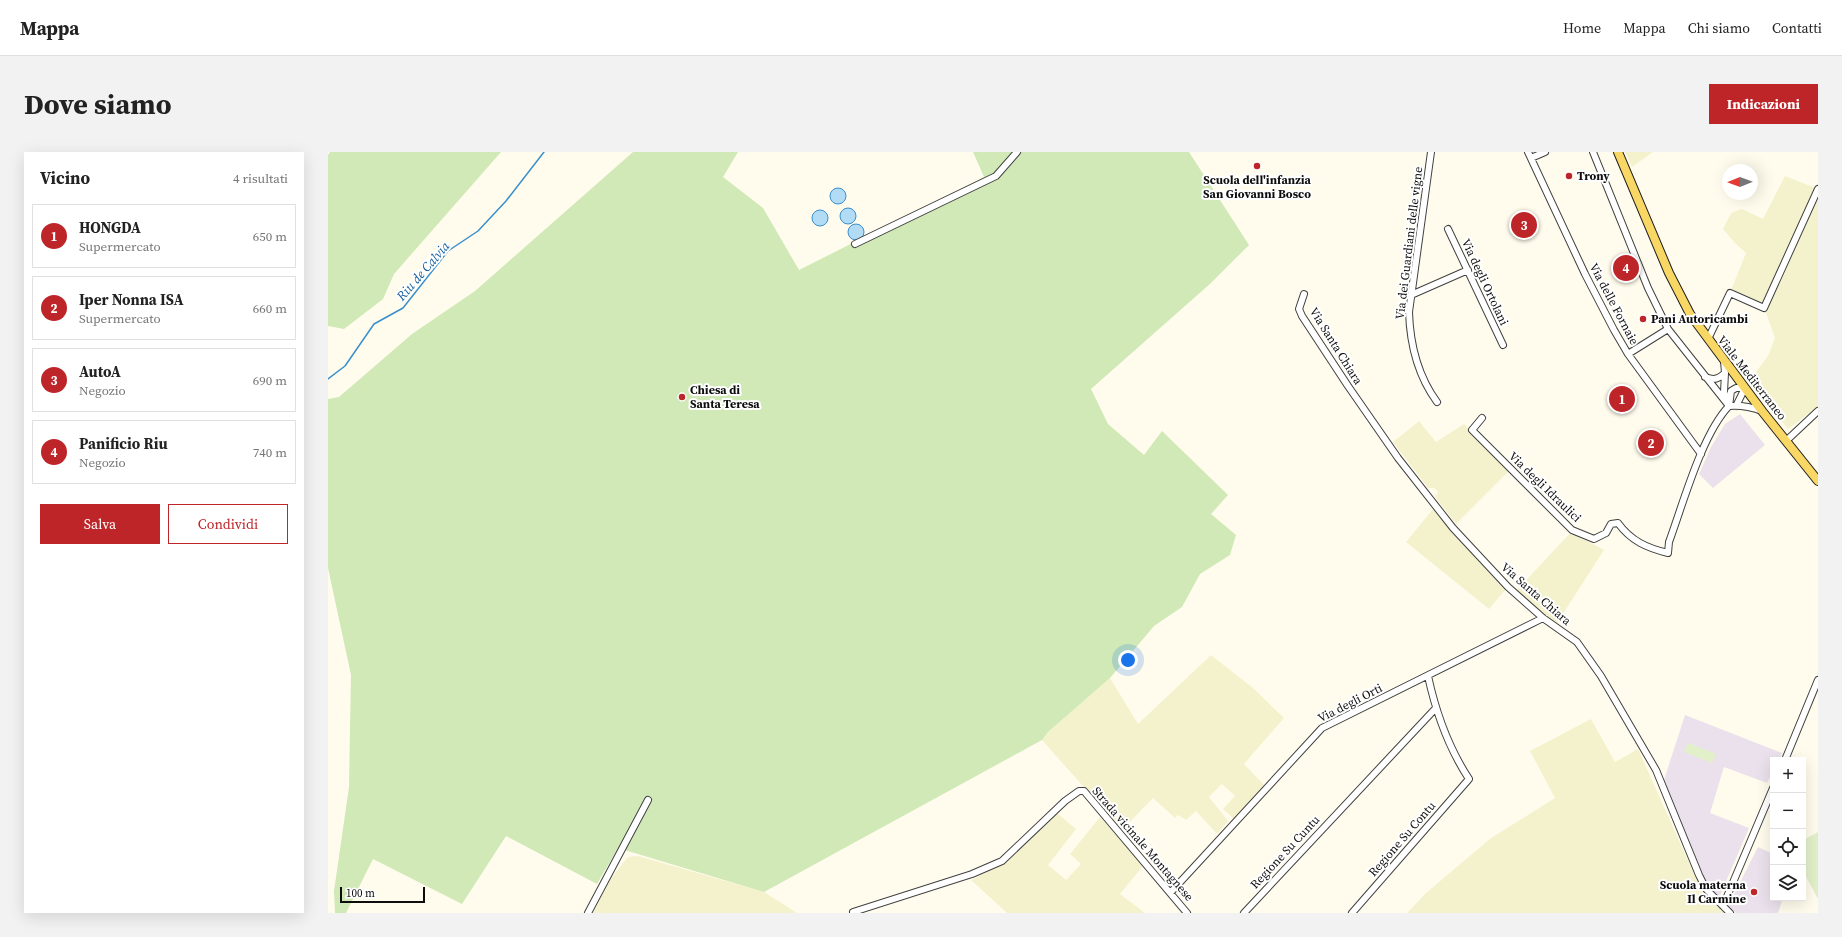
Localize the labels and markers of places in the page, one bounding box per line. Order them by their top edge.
marker: Scuola dell'infanzia San Giovanni Bosco [1252,161,1262,171]
place label: Trony [1577,168,1610,184]
marker: Trony [1564,171,1574,181]
place label: Scuola dell'infanzia San Giovanni Bosco [1203,172,1311,202]
pin: 3 [1511,210,1537,240]
pin: 4 [1613,253,1639,283]
place label: Pani Autoricambi [1651,311,1748,327]
marker: Pani Autoricambi [1638,314,1648,324]
place label: Chiesa di Santa Teresa [690,382,760,412]
pin: 1 [1609,384,1635,414]
marker: Chiesa di Santa Teresa [677,392,687,402]
pin: 2 [1638,428,1664,458]
place label: Scuola materna Il Carmine [1660,877,1747,907]
marker: Scuola materna Il Carmine [1749,887,1759,897]

